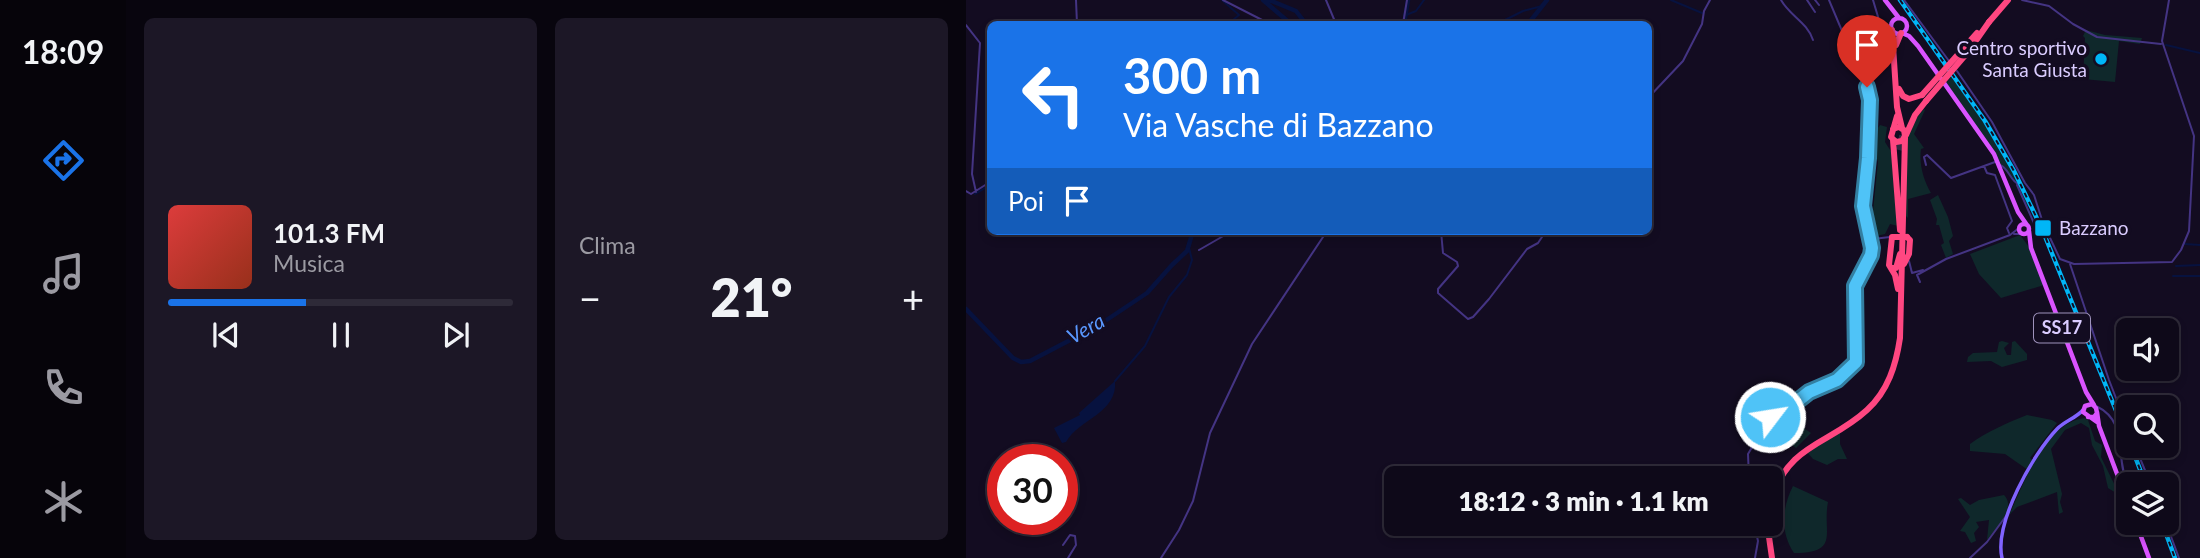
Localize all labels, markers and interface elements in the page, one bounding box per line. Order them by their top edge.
pin [1837,15,1897,87]
icon: arrive [1848,26,1886,64]
text: 18:09 [22,32,104,71]
place label: Centro sportivo Santa Giusta [1956,36,2087,81]
text: 300 m [1123,46,1261,104]
icon: left [1008,49,1099,140]
marker: Centro sportivo Santa Giusta [2093,51,2109,67]
text: Via Vasche di Bazzano [1123,105,1434,144]
icon: directions [39,136,88,185]
icon: arrive [1058,182,1096,220]
text: Poi [1008,185,1044,217]
place label: Bazzano [2059,216,2129,239]
text: 101.3 FM [273,217,385,249]
marker: Bazzano [2033,218,2053,238]
text: Clima [579,231,636,259]
icon: music [39,249,88,298]
text: Musica [273,249,345,277]
text: 21° [711,266,792,328]
text: − [579,275,601,321]
text: + [902,275,924,321]
water label: Vera [1062,307,1108,348]
road number: SS17 [2034,314,2090,342]
icon: previous [207,316,245,354]
icon: pause [322,316,360,354]
icon: next [437,316,475,354]
map controls [2116,318,2179,535]
button: sound [2116,318,2179,381]
icon: phone [39,363,88,412]
position arrow [1733,380,1807,454]
button: search [2116,395,2179,458]
speed limit sign: 30 [987,444,1078,535]
button: layers [2116,472,2179,535]
icon: climate [39,477,88,526]
text: 18:12 · 3 min · 1.1 km [1458,485,1709,517]

